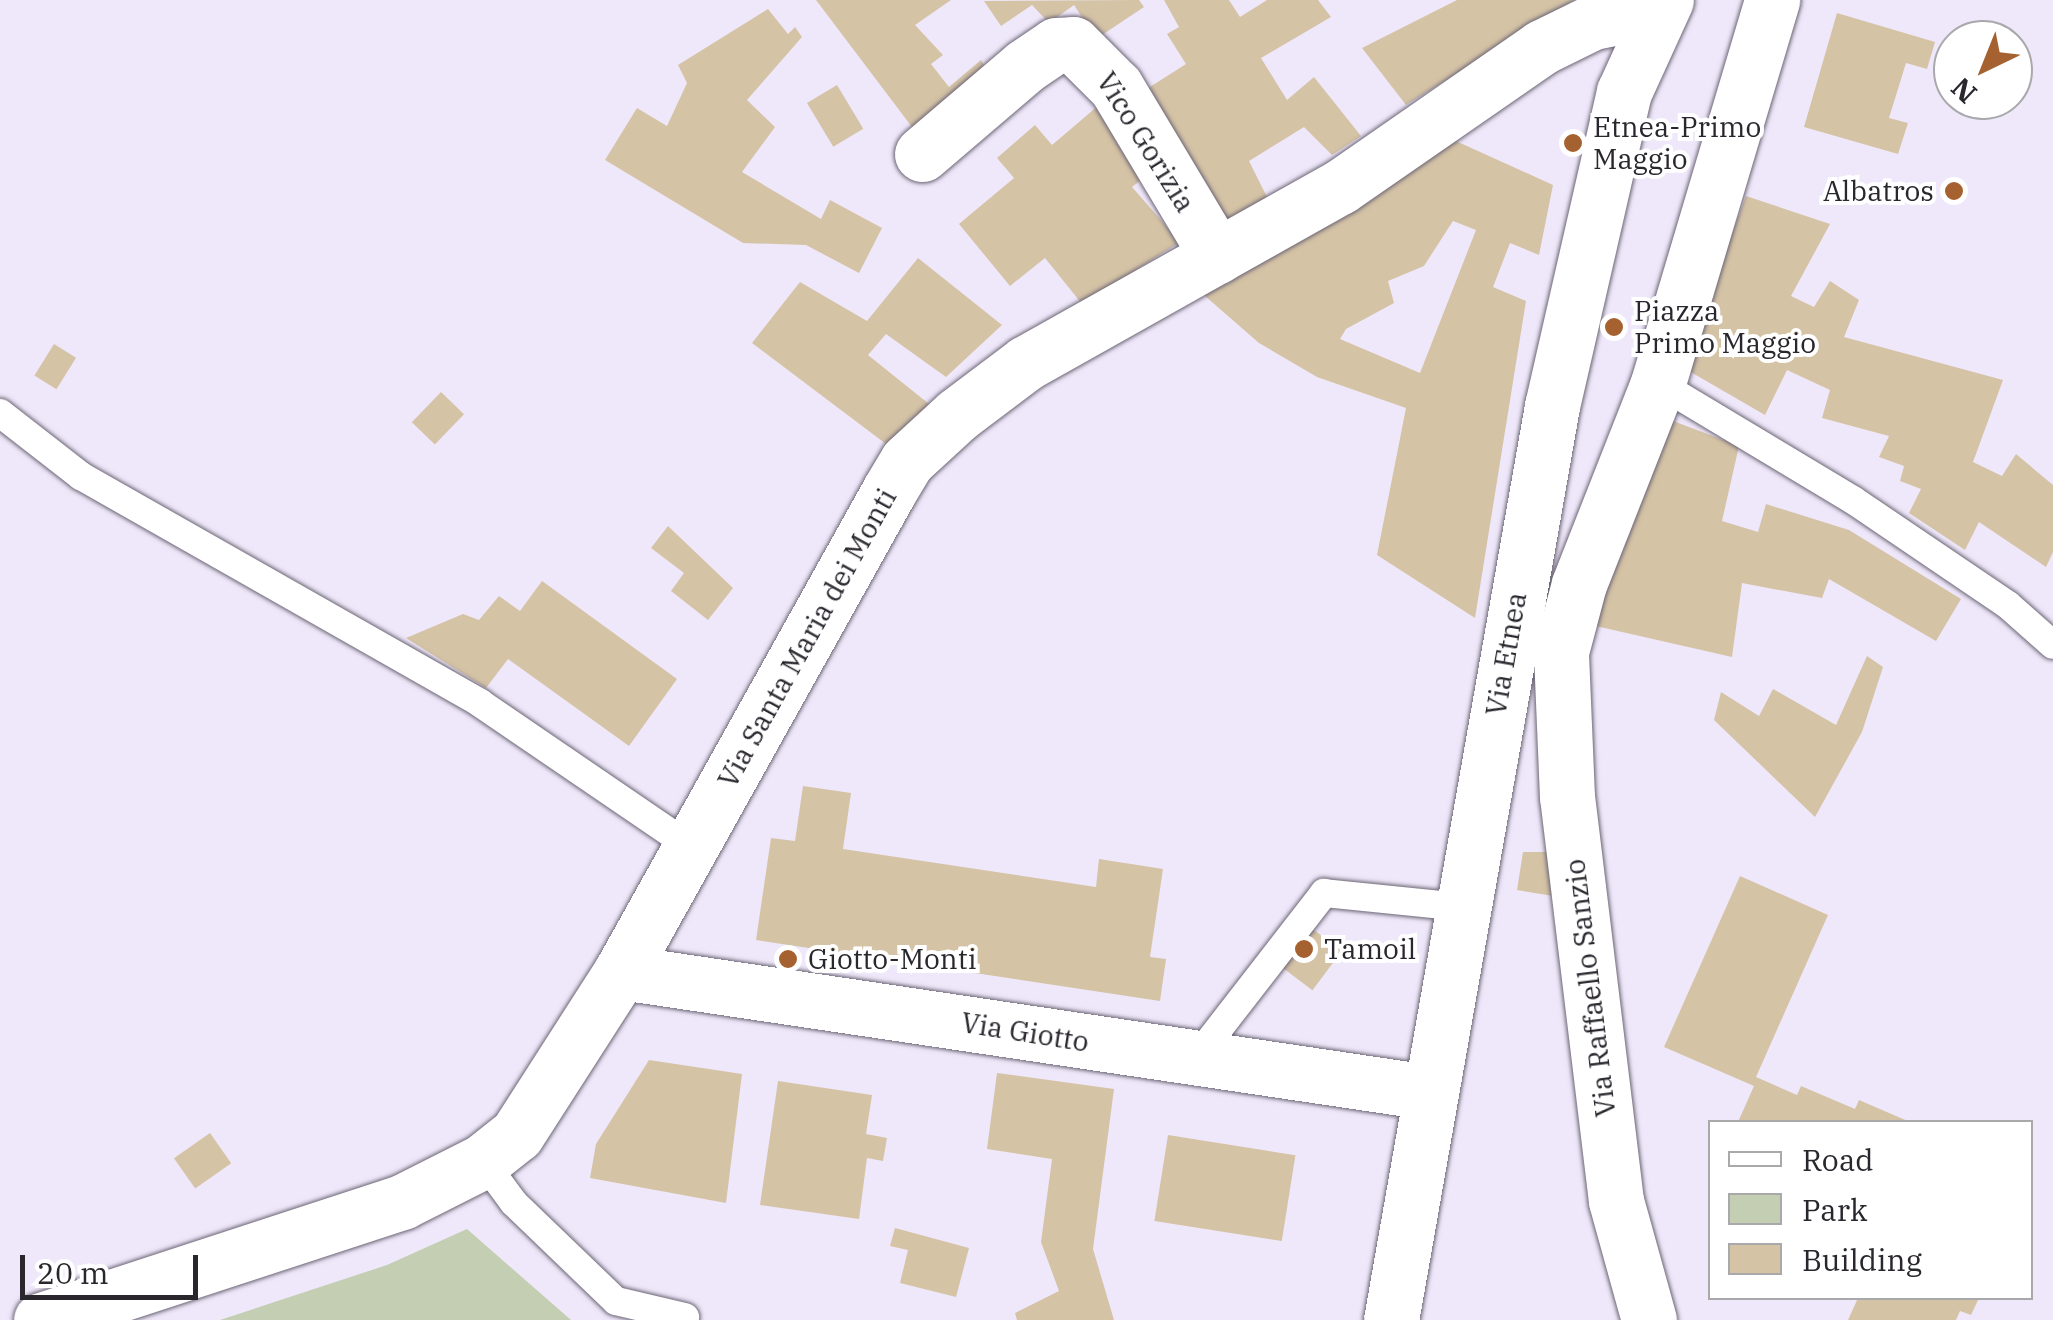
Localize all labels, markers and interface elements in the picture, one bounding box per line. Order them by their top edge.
north arrow [1933,20,2033,120]
street label: Vico Gorizia [1090,66,1202,218]
text: N [1943,70,1984,112]
place label: Etnea-Primo Maggio [1593,110,1761,176]
marker: Etnea-Primo Maggio [1562,132,1584,154]
place label: Albatros [1823,174,1934,208]
marker: Albatros [1943,180,1965,202]
place label: Piazza Primo Maggio [1634,294,1816,360]
marker: Piazza Primo Maggio [1603,316,1625,338]
street label: Via Santa Maria dei Monti [711,483,903,793]
street label: Via Etnea [1479,590,1533,718]
street label: Via Raffaello Sanzio [1558,857,1622,1119]
place label: Tamoil [1324,932,1416,966]
marker: Tamoil [1293,938,1315,960]
place label: Giotto-Monti [808,942,976,976]
marker: Giotto-Monti [777,948,799,970]
street label: Via Giotto [959,1005,1091,1059]
legend [1708,1120,2033,1300]
text: Road [1802,1140,1874,1179]
text: Park [1802,1190,1868,1229]
scale bar [25,1235,202,1297]
text: Building [1802,1240,1922,1279]
text: 20 m [37,1253,109,1292]

